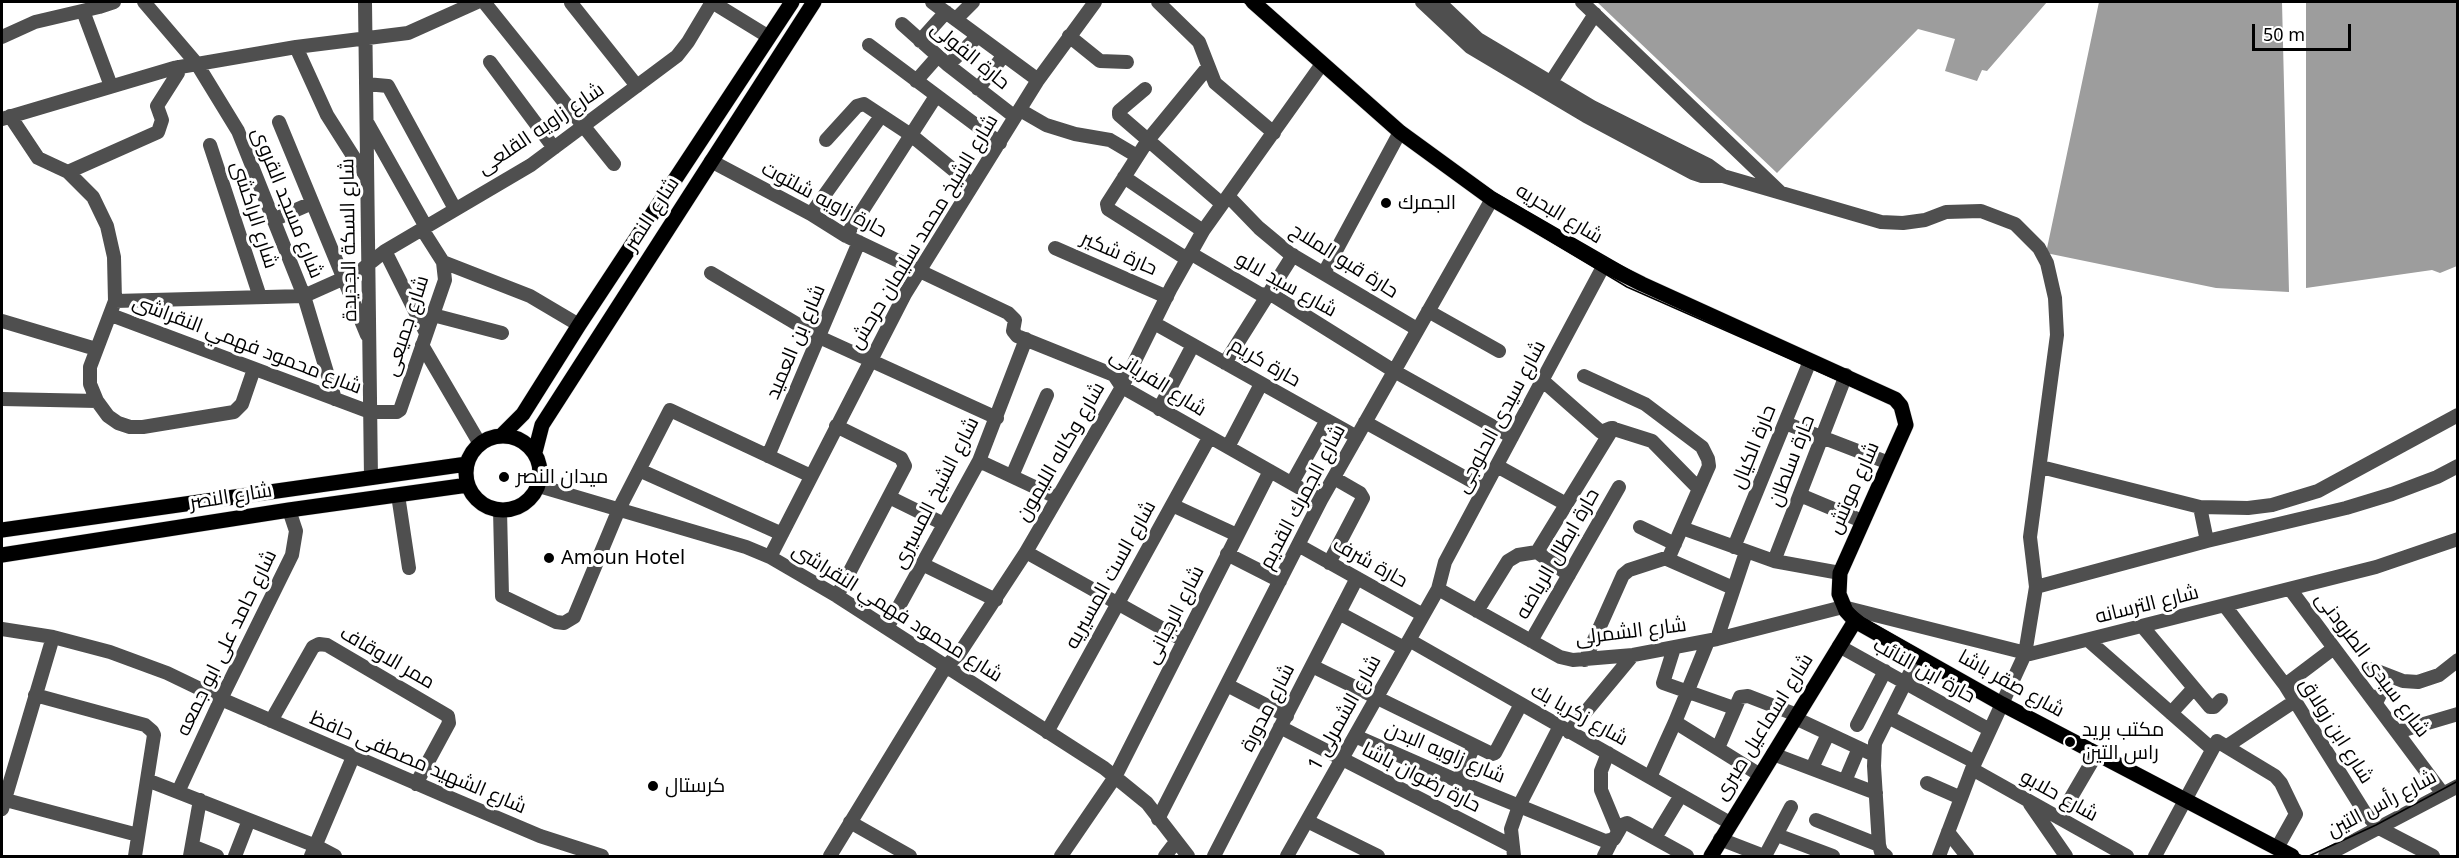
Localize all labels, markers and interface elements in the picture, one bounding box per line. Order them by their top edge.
scale bar [2255,12,2354,50]
street label: حارة الفولى [926,17,1014,95]
text: 50 m [2263,22,2305,46]
street label: شارع زاويه القلعى [473,78,609,180]
street label: شارع الشيخ محمد سليمان حرحش [844,110,1004,354]
street label: شارع مسجد القروى [246,124,328,282]
street label: حارة زاويه شلتوت [757,157,891,243]
street label: شارع الراكشى [225,158,283,272]
street label: شارع السكة الجديدة [336,158,362,322]
street label: شارع النصر [619,173,685,255]
street label: شارع البحريه [1511,179,1607,249]
place label: الجمرك [1398,191,1456,215]
marker: الجمرك [1379,196,1393,210]
street label: حارة قبو الملاح [1285,218,1403,304]
street label: حارة شكير [1077,227,1161,281]
street label: شارع سيد لالو [1231,247,1341,323]
street label: شارع جميعى [379,272,435,380]
street label: شارع بن العميد [761,281,831,403]
street label: شارع محمود فهمي النقراشى [129,290,365,400]
street label: حارة كريم [1225,333,1305,393]
street label: شارع سيدى الحلوجى [1451,336,1551,498]
street label: شارع الفريانى [1105,344,1211,422]
street label: شارع وكاله الليمون [1011,378,1111,526]
street label: حارة الكيال [1726,402,1782,492]
street label: حارة سلطان [1764,412,1820,510]
street label: شارع الشيخ المسيرى [887,413,985,573]
street label: شارع الجمرك القديم [1255,421,1351,573]
street label: شارع موتش [1823,438,1885,538]
place label: ميدان النصر [516,465,608,489]
marker: ميدان النصر [497,470,511,484]
street label: شارع النصر [188,479,274,515]
street label: حارة ابطال الرياضه [1511,484,1605,624]
street label: شارع الست المسيريه [1060,497,1162,653]
street label: حارة شرف [1328,533,1412,593]
street label: شارع محمود فهمي النقراشى [787,538,1007,688]
street label: شارع حامد على ابو جمعه [171,546,283,740]
place label: Amoun Hotel [561,546,685,570]
marker: Amoun Hotel [542,551,556,565]
street label: شارع الرجبانى [1140,562,1210,668]
street label: شارع الترسانه [2093,581,2201,629]
street label: شارع سيدى الطرودنى [2310,588,2434,742]
street label: شارع الشمرلى [1574,613,1688,651]
street label: ممر الاوقاف [335,621,439,695]
street label: حارة ابن النائب [1869,633,1979,709]
street label: شارع صقر باشا [1954,645,2068,723]
street label: شارع اسماعيل صبرى [1709,649,1819,805]
street label: شارع الشمرلى 1 [1303,651,1387,775]
street label: شارع مدورة [1236,660,1300,756]
street label: شارع ابن زولاق [2294,674,2378,788]
street label: شارع زكريا بك [1526,678,1632,752]
street label: شارع الشهيد مصطفى حافظ [306,707,530,819]
street label: شارع زاويه البدن [1381,717,1509,789]
place label: مكتب بريد راس التين [2082,718,2164,765]
marker: مكتب بريد راس التين [2063,735,2077,749]
street label: حارة رضوان باشا [1358,738,1484,818]
street label: شارع حلابو [2016,765,2102,827]
street label: شارع رأس التين [2323,765,2441,843]
place label: كرستال [665,774,725,798]
marker: كرستال [646,779,660,793]

